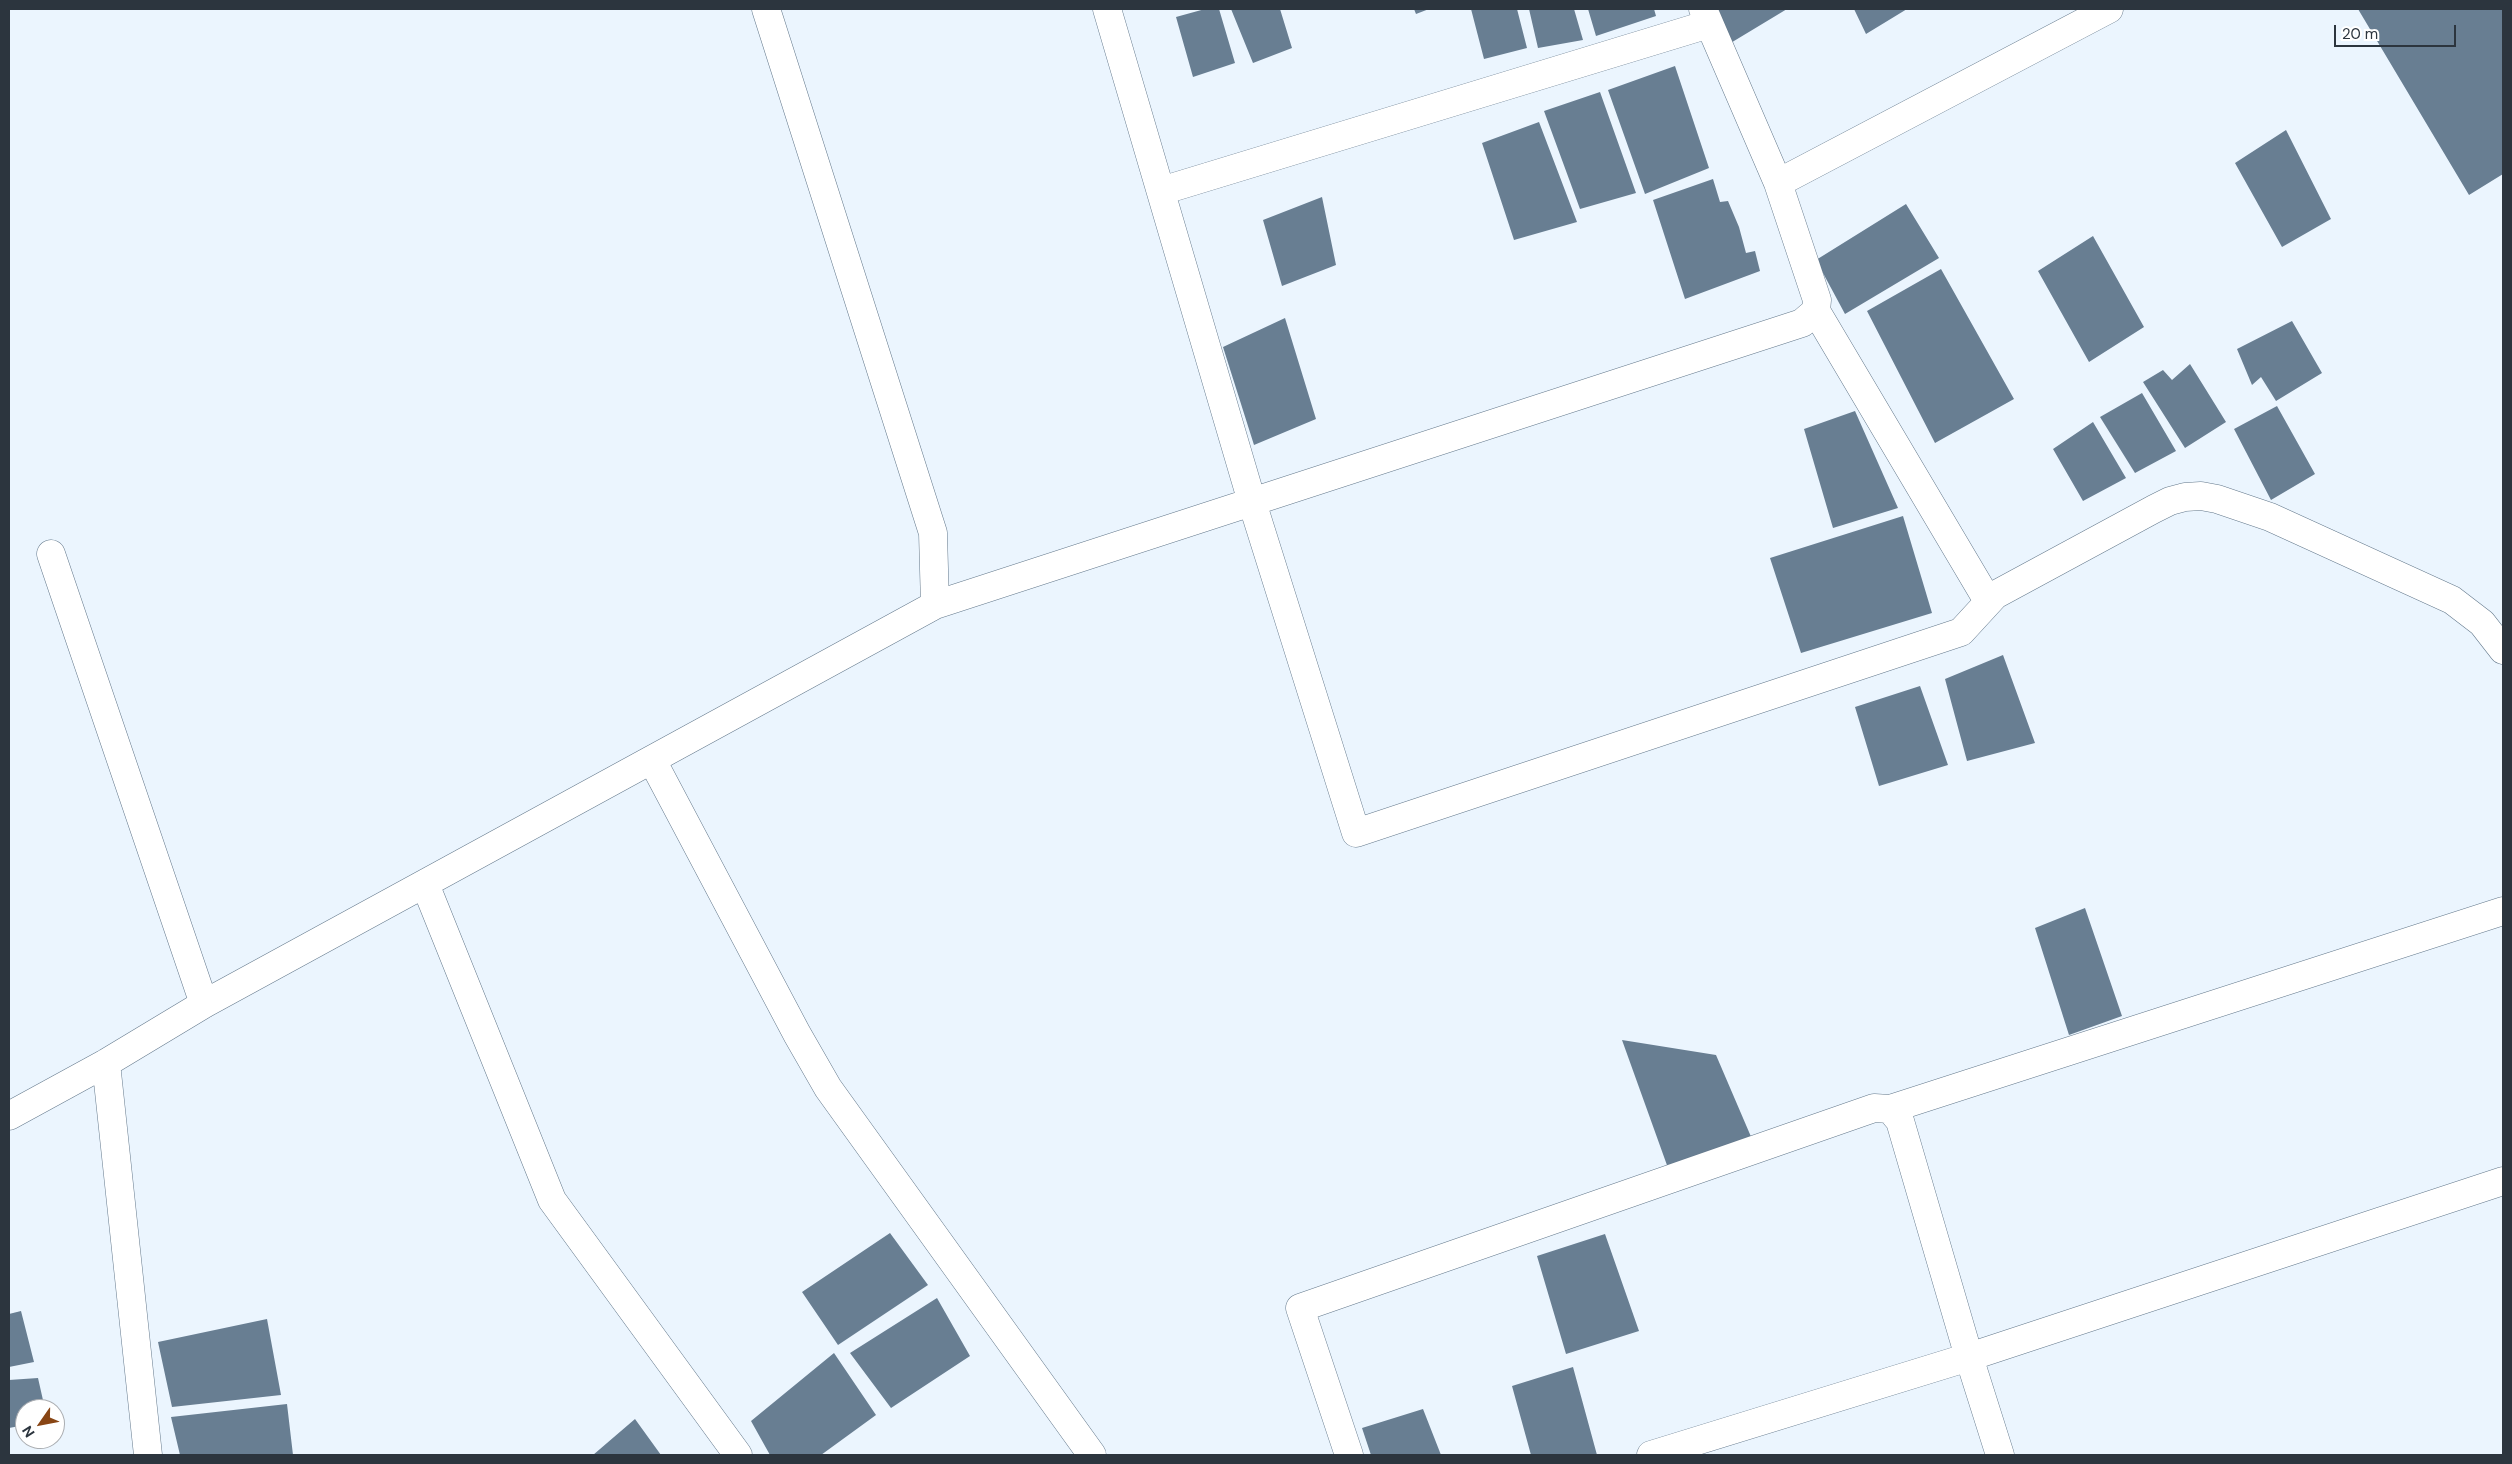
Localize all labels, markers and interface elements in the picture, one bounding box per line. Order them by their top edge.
scale bar [2337,15,2460,47]
text: 20 m [2342,24,2378,44]
north arrow [15,1399,65,1449]
text: N [18,1422,39,1441]

